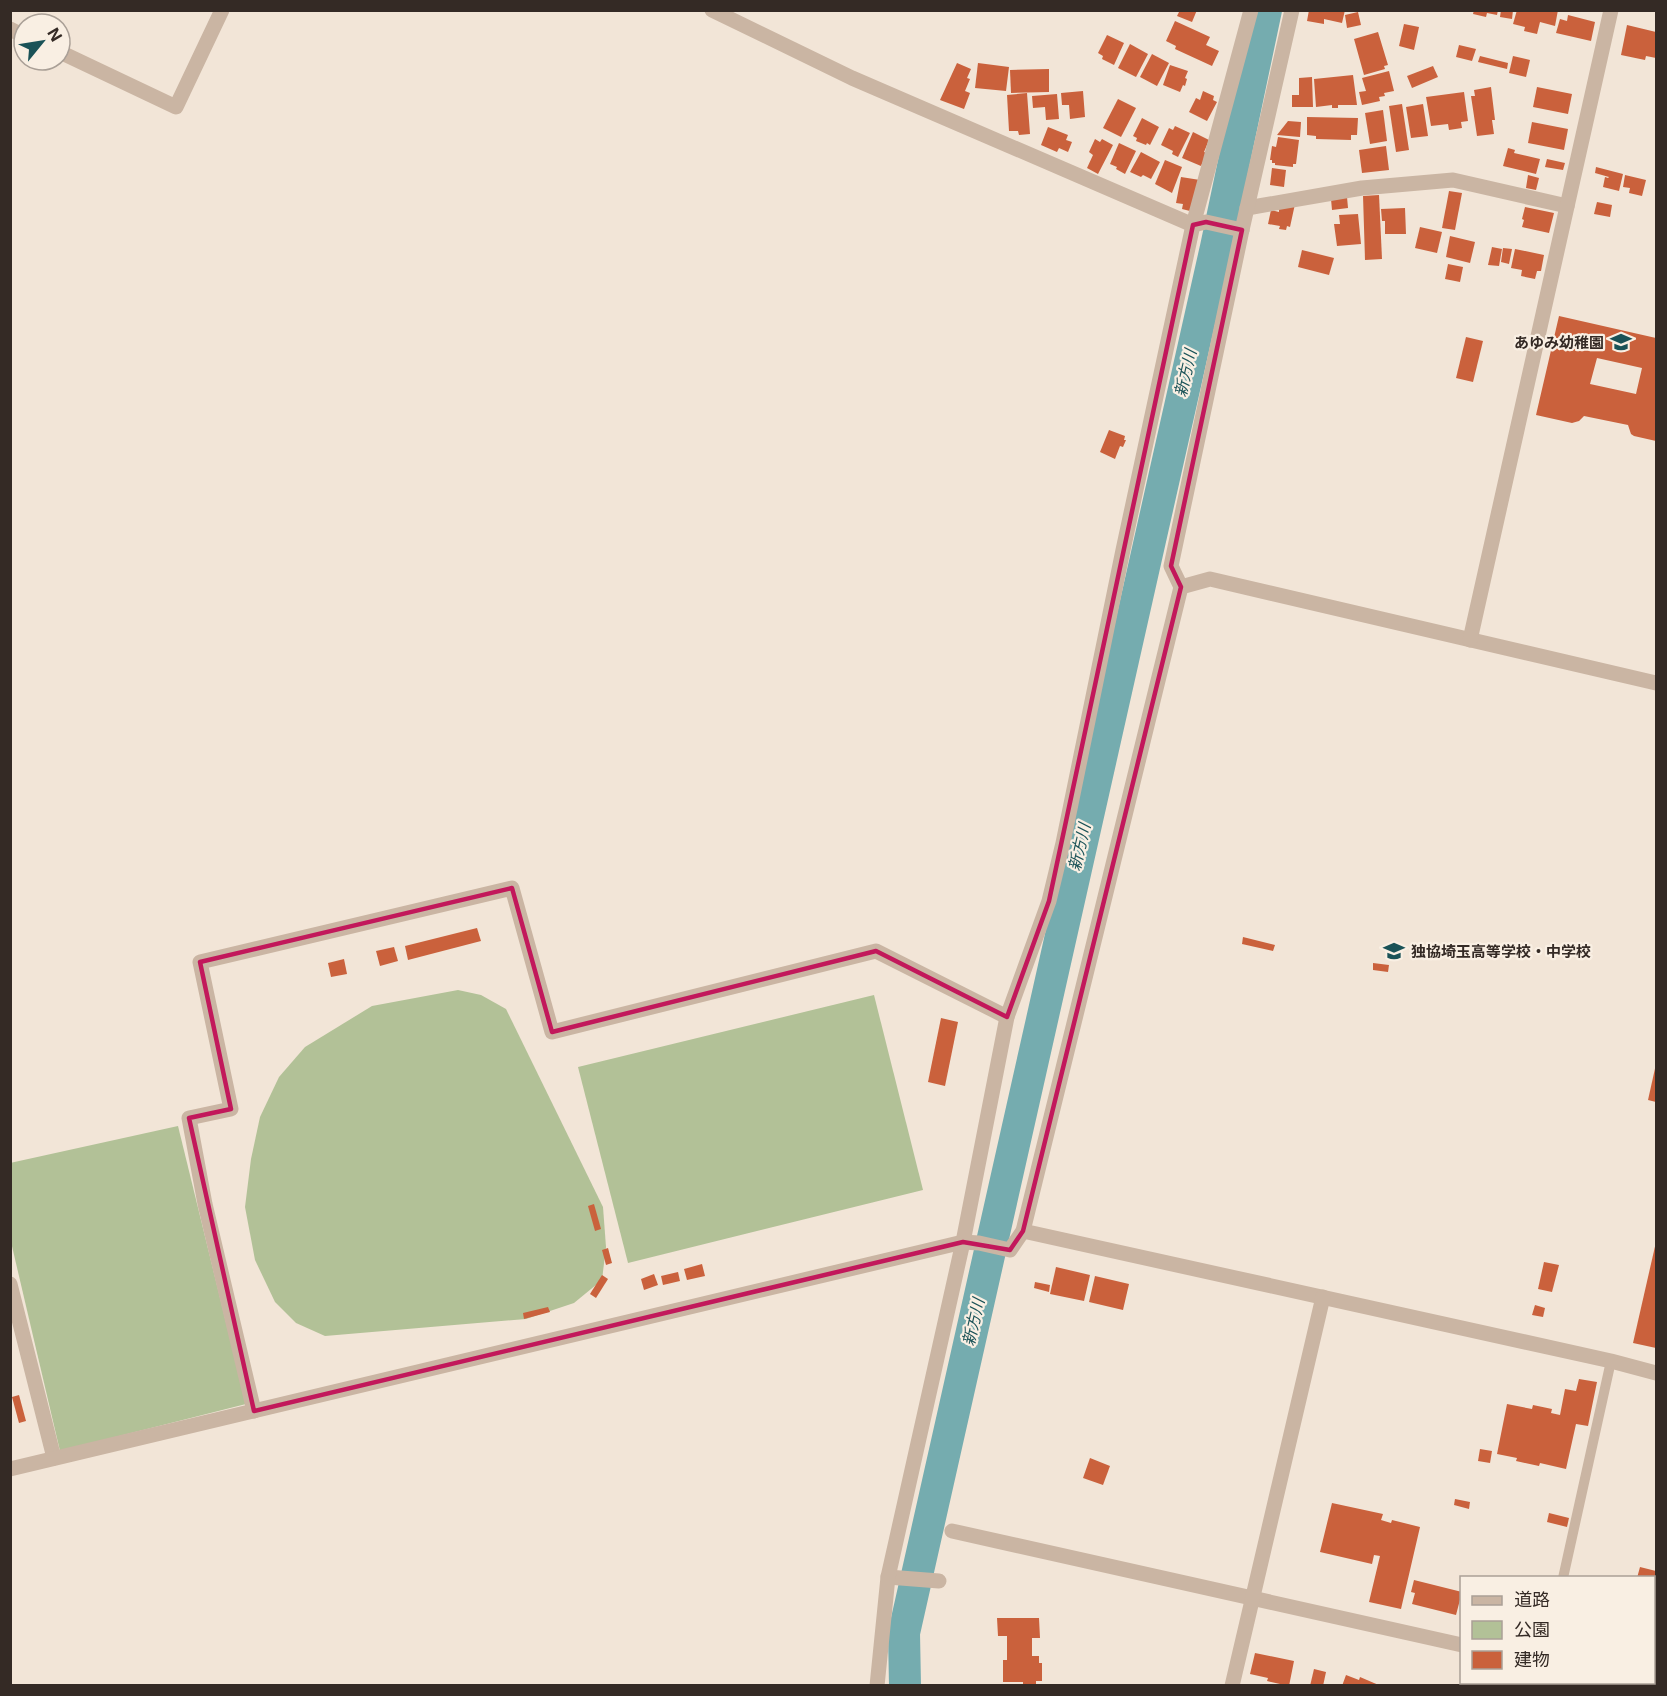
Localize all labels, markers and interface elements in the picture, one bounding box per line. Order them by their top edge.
north arrow [12,12,72,72]
text: N [43,24,67,45]
school or university icon: あゆみ幼稚園 [1609,330,1633,354]
place label: あゆみ幼稚園 [1514,333,1604,352]
water label: 新方川 [1170,345,1201,399]
water label: 新方川 [1064,819,1095,873]
school or university icon: 独協埼玉高等学校・中学校 [1382,939,1406,963]
place label: 独協埼玉高等学校・中学校 [1411,942,1591,961]
water label: 新方川 [958,1294,989,1348]
legend [1460,1576,1655,1684]
text: 道路 [1514,1589,1550,1610]
text: 公園 [1514,1619,1550,1640]
text: 建物 [1514,1649,1550,1670]

